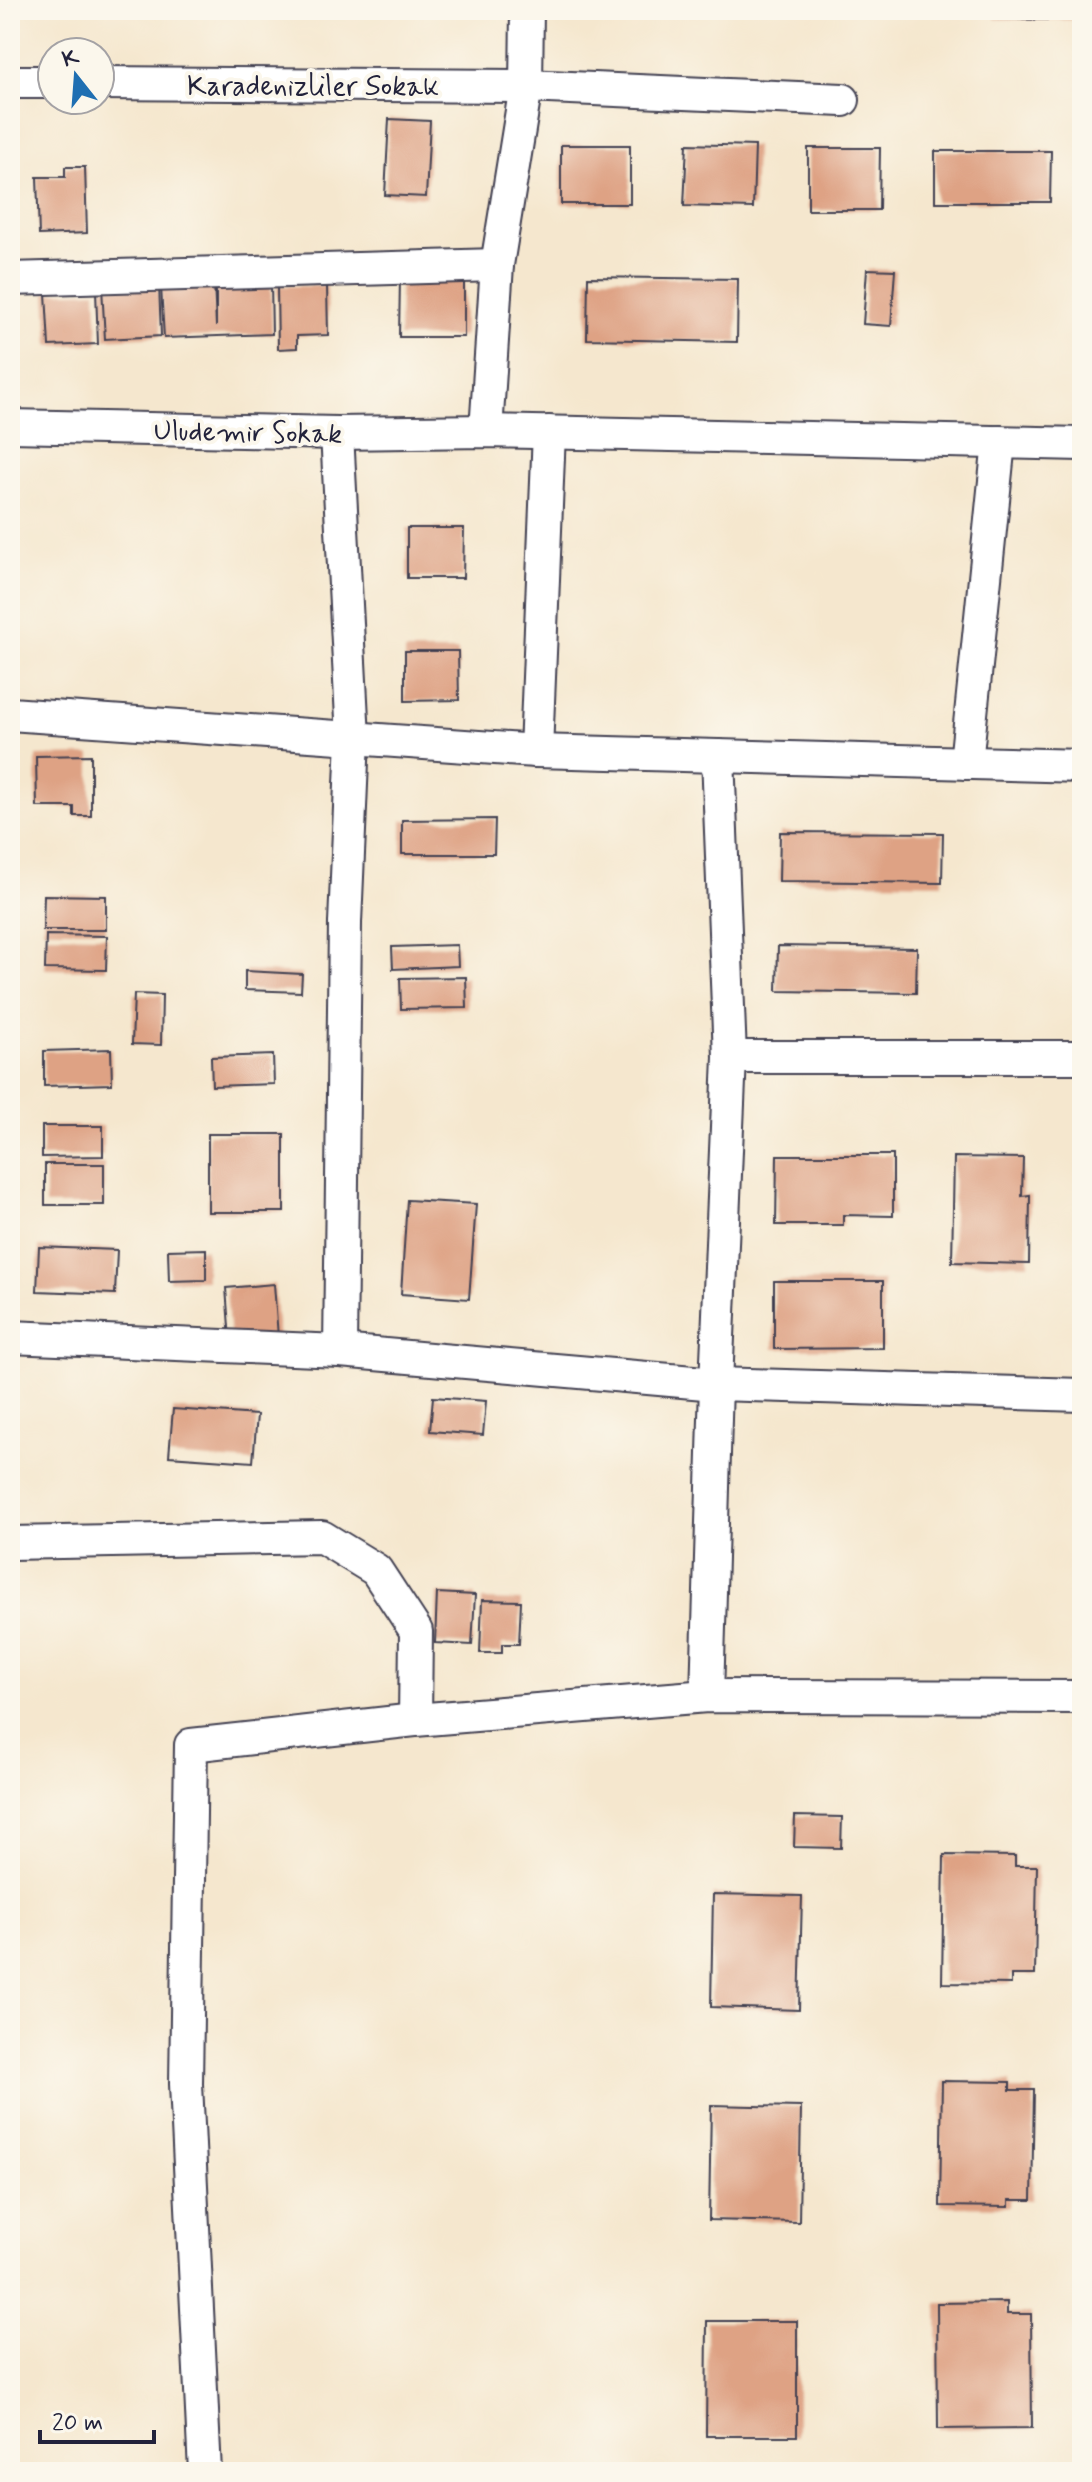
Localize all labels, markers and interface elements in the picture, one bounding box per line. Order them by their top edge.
north arrow [36,36,116,116]
text: K [59,43,83,74]
street label: Karadenizliler Sokak [187,69,439,106]
street label: Uludemir Sokak [153,413,343,454]
scale bar [40,2394,154,2444]
text: 20 m [52,2408,103,2439]

